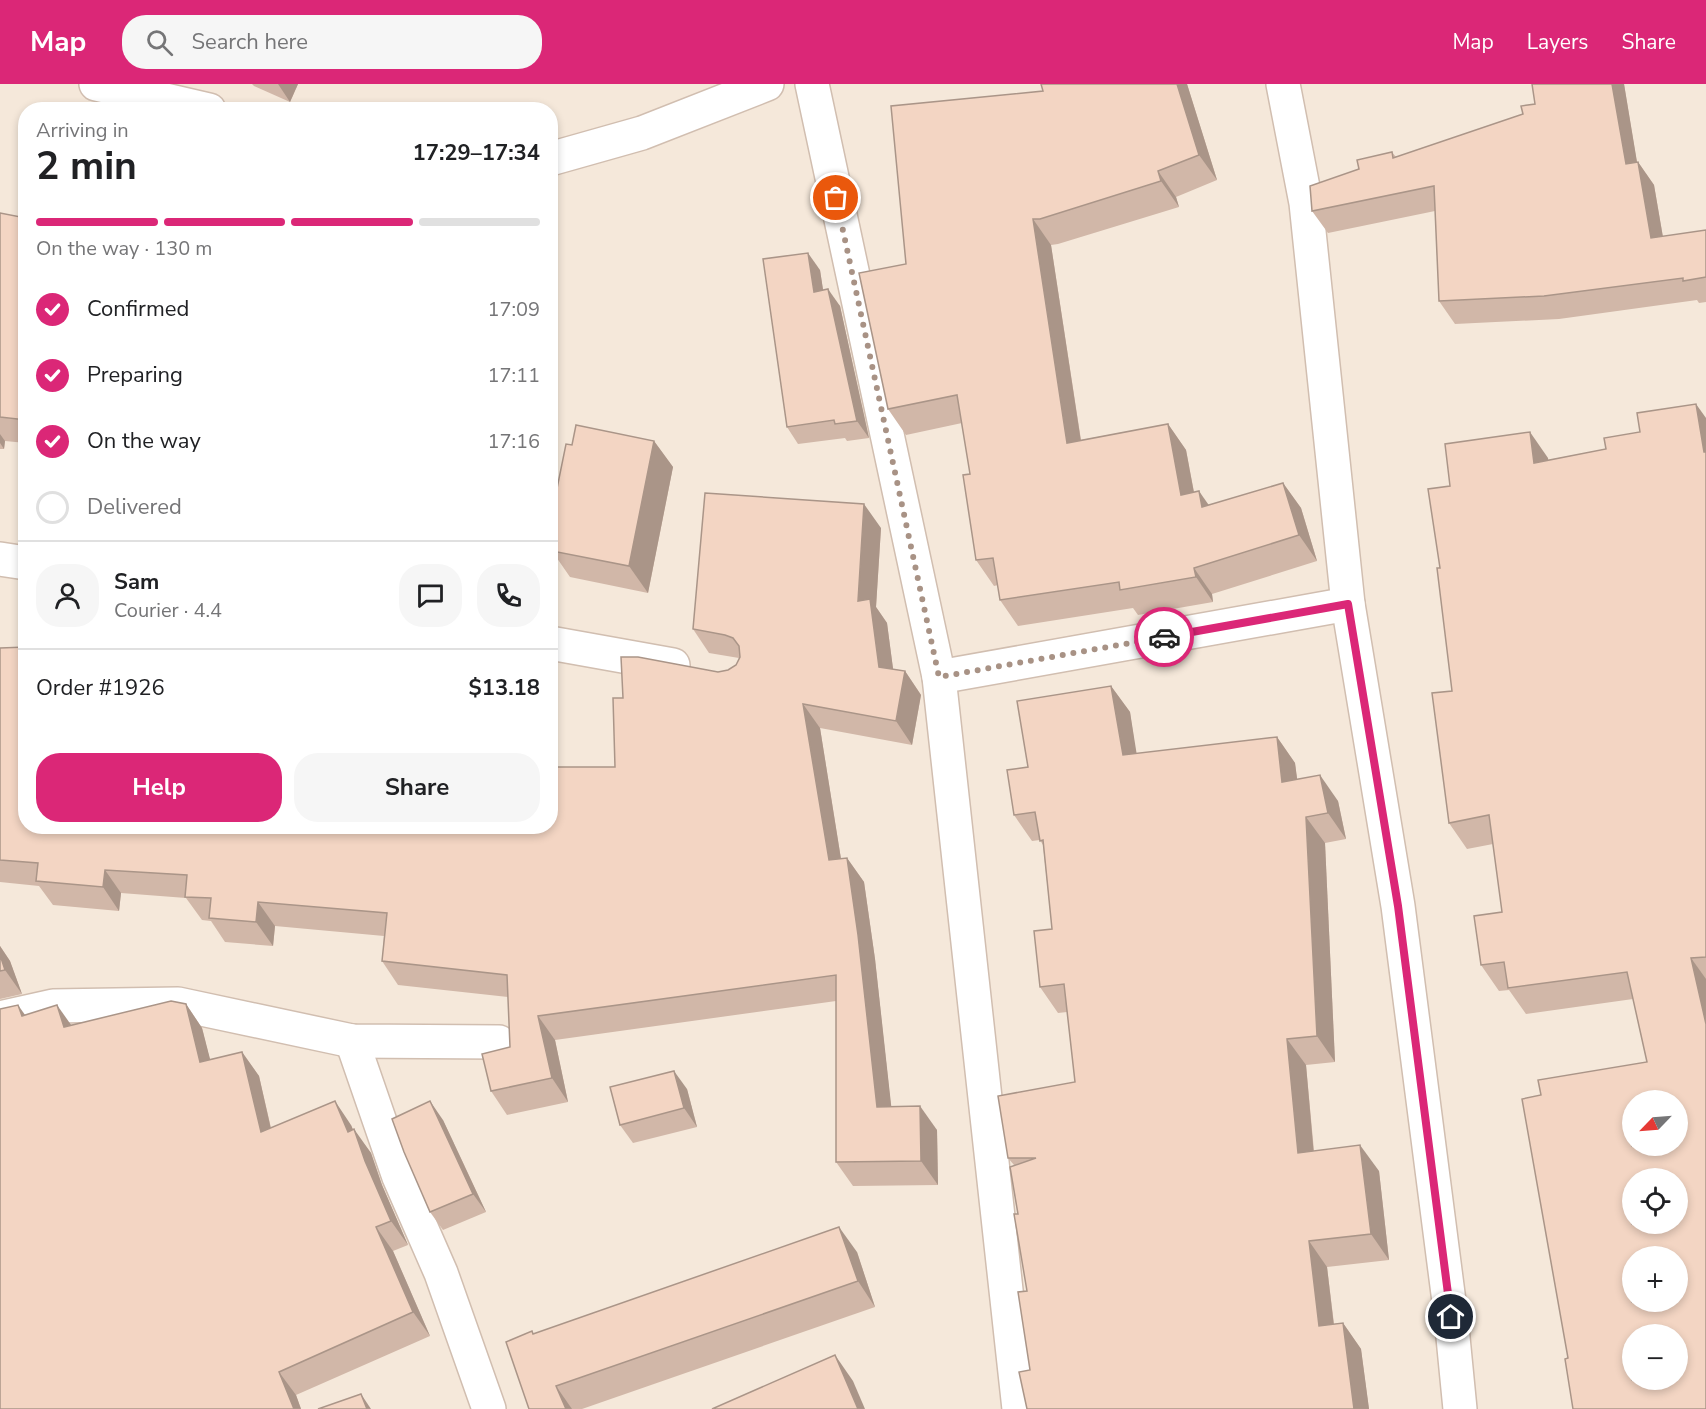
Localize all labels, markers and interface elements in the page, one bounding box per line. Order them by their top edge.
search box [122,15,542,69]
text: Map [30,23,86,61]
icon: search [143,26,176,59]
text: Search here [191,27,308,57]
text: Map [1452,28,1494,56]
text: Layers [1527,28,1588,56]
text: Share [1621,28,1676,56]
text: Arriving in [36,117,129,144]
text: 17:29–17:34 [412,138,540,168]
text: 2 min [36,140,137,193]
pin [810,172,861,223]
icon: bag [819,181,852,214]
text: On the way · 130 m [36,235,212,262]
icon: check [36,293,69,326]
text: Confirmed [87,294,189,324]
text: 17:09 [487,296,540,323]
icon: check [36,359,69,392]
text: Preparing [87,360,183,390]
text: 17:11 [487,362,540,389]
icon: check [36,425,69,458]
text: On the way [87,426,201,456]
text: 17:16 [487,428,540,455]
text: Delivered [87,492,182,522]
button: person [36,564,99,627]
button: chat [399,564,462,627]
button: phone [477,564,540,627]
text: Sam [114,567,159,597]
text: Courier · 4.4 [114,597,222,624]
courier [1134,607,1194,667]
icon: car [1148,621,1181,654]
text: Order #1926 [36,673,165,703]
text: $13.18 [469,673,540,703]
button: Help [36,753,282,822]
button: Share [294,753,540,822]
north arrow [1622,1090,1688,1156]
map controls [1622,1090,1688,1390]
button: locate [1622,1168,1688,1234]
button: + [1622,1246,1688,1312]
pin [1425,1291,1476,1342]
icon: home [1434,1300,1467,1333]
button: − [1622,1324,1688,1390]

